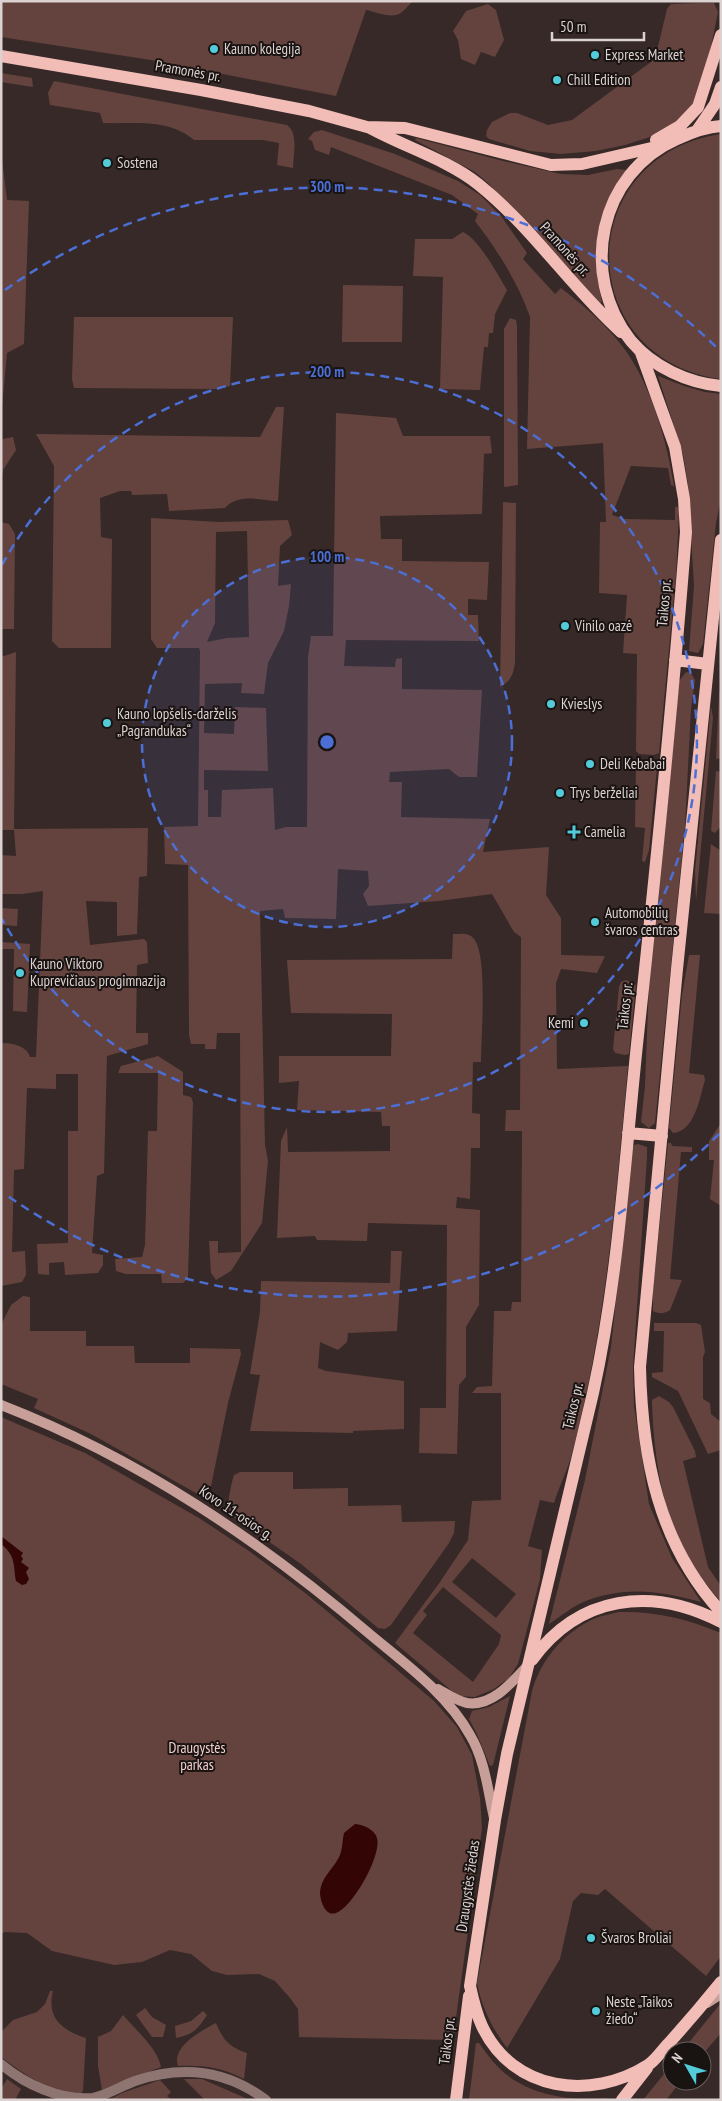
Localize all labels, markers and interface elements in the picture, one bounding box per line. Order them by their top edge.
scale bar [552,10,644,42]
text: 50 m [560,17,586,36]
place label: Kauno kolegija [224,39,301,58]
marker: Kauno kolegija [208,43,220,55]
place label: Express Market [605,45,683,64]
marker: Express Market [589,49,601,61]
street label: Pramonės pr. [154,55,223,86]
place label: Chill Edition [567,70,631,89]
marker: Chill Edition [551,74,563,86]
place label: Sostena [117,153,158,172]
marker: Sostena [101,157,113,169]
text: 300 m [310,177,344,196]
street label: Pramonės pr. [536,218,595,280]
text: 200 m [310,362,344,381]
text: 100 m [310,547,344,566]
street label: Taikos pr. [652,578,675,628]
place label: Vinilo oazė [574,616,632,635]
marker: Vinilo oazė [559,620,571,632]
place label: Kvieslys [561,694,602,713]
marker: Kvieslys [545,698,557,710]
place label: Kauno lopšelis-darželis „Pagrandukas“ [117,704,237,740]
marker: Kauno lopšelis-darželis „Pagrandukas“ [101,717,113,729]
centre of rings [318,733,336,751]
place label: Deli Kebabai [600,754,665,773]
marker: Deli Kebabai [584,758,596,770]
place label: Trys berželiai [570,783,638,802]
marker: Trys berželiai [554,787,566,799]
place label: Camelia [584,822,625,841]
marker: Camelia [568,826,580,838]
place label: Automobilių švaros centras [605,903,678,939]
marker: Automobilių švaros centras [589,916,601,928]
place label: Kauno Viktoro Kuprevičiaus progimnazija [30,954,166,990]
marker: Kauno Viktoro Kuprevičiaus progimnazija [14,967,26,979]
street label: Taikos pr. [613,981,636,1031]
place label: Kemi [548,1013,574,1032]
marker: Kemi [578,1017,590,1029]
street label: Taikos pr. [558,1380,587,1431]
street label: Kovo 11-osios g. [196,1481,277,1544]
park label: Draugystės parkas [169,1738,225,1774]
street label: Draugystės žiedas [452,1839,483,1933]
place label: Švaros Broliai [601,1928,672,1947]
marker: Švaros Broliai [585,1932,597,1944]
place label: Neste „Taikos žiedo“ [606,1992,673,2028]
marker: Neste „Taikos žiedo“ [590,2005,602,2017]
street label: Taikos pr. [434,2016,459,2066]
north arrow [662,2041,712,2091]
text: N [668,2049,686,2066]

